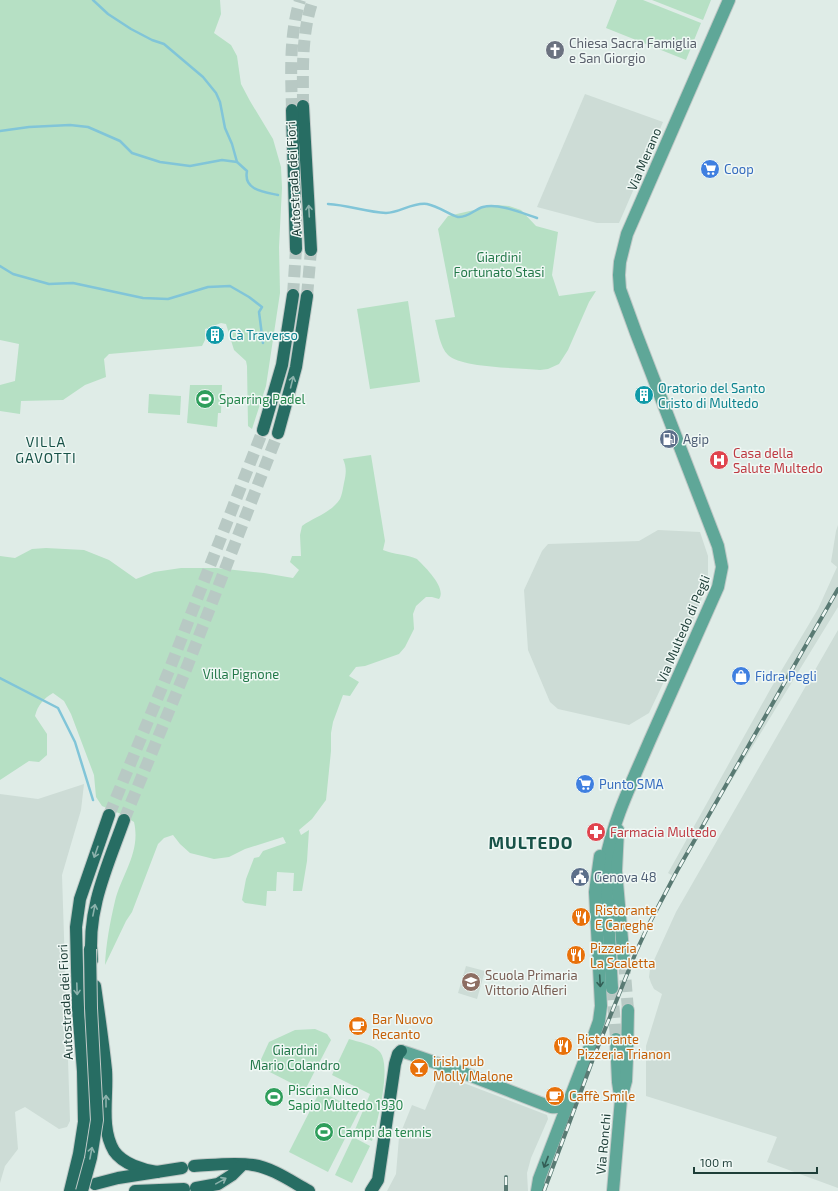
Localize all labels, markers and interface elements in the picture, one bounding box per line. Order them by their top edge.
place label: Chiesa Sacra Famiglia e San Giorgio [569,35,697,66]
church icon: Chiesa Sacra Famiglia e San Giorgio [544,39,566,61]
street label: Autostrada dei Fiori [282,121,304,237]
street label: Via Merano [624,125,664,193]
supermarket icon: Coop [699,158,721,180]
place label: Coop [724,161,754,177]
one-way arrow [305,205,312,218]
park label: Giardini Fortunato Stasi [454,249,544,280]
building icon: Cà Traverso [204,324,226,346]
place label: Cà Traverso [229,327,298,343]
one-way arrow [289,375,296,388]
place label: Oratorio del Santo Cristo di Multedo [658,380,765,411]
building icon: Oratorio del Santo Cristo di Multedo [633,384,655,406]
sports icon: Sparring Padel [194,388,216,410]
place label: Sparring Padel [219,391,306,407]
fuel station icon: Agip [658,428,680,450]
place label: Agip [683,431,709,447]
district label: VILLA GAVOTTI [15,433,77,466]
place label: Casa della Salute Multedo [733,445,823,476]
hospital icon: Casa della Salute Multedo [708,449,730,471]
street label: Via Multedo di Pegli [653,573,713,685]
shop icon: Fidra Pegli [730,665,752,687]
park label: Villa Pignone [203,666,279,682]
place label: Fidra Pegli [755,668,817,684]
supermarket icon: Punto SMA [574,773,596,795]
place label: Punto SMA [599,776,664,792]
pharmacy icon: Farmacia Multedo [585,821,607,843]
place label: Farmacia Multedo [610,824,717,840]
district label: MULTEDO [488,832,574,852]
one-way arrow [92,845,99,858]
public building icon: Genova 48 [569,866,591,888]
place label: Genova 48 [594,869,657,885]
place label: Ristorante E Careghe [595,902,657,933]
one-way arrow [90,904,98,917]
restaurant icon: Ristorante E Careghe [570,906,592,928]
place label: Pizzeria La Scaletta [590,940,655,971]
street label: Autostrada dei Fiori [54,944,76,1060]
restaurant icon: Pizzeria La Scaletta [565,944,587,966]
place label: Scuola Primaria Vittorio Alfieri [485,967,578,998]
school or university icon: Scuola Primaria Vittorio Alfieri [460,971,482,993]
one-way arrow [596,974,604,987]
one-way arrow [73,982,81,995]
place label: Bar Nuovo Recanto [372,1011,433,1042]
cafe icon: Bar Nuovo Recanto [347,1015,369,1037]
place label: Ristorante Pizzeria Trianon [577,1031,671,1062]
restaurant icon: Ristorante Pizzeria Trianon [552,1035,574,1057]
park label: Giardini Mario Colandro [250,1042,340,1073]
place label: irish pub Molly Malone [433,1053,513,1084]
bar icon: irish pub Molly Malone [408,1057,430,1079]
place label: Piscina Nico Sapio Multedo 1930 [288,1082,403,1113]
cafe icon: Caffè Smile [544,1085,566,1107]
sports icon: Piscina Nico Sapio Multedo 1930 [263,1086,285,1108]
place label: Caffè Smile [569,1088,635,1104]
one-way arrow [102,1095,110,1108]
street label: Via Ronchi [592,1113,614,1175]
sports icon: Campi da tennis [313,1121,335,1143]
place label: Campi da tennis [338,1124,432,1140]
one-way arrow [88,1147,96,1160]
scale bar [694,1149,817,1175]
text: 100 m [700,1155,732,1169]
one-way arrow [541,1156,549,1168]
one-way arrow [215,1177,227,1184]

